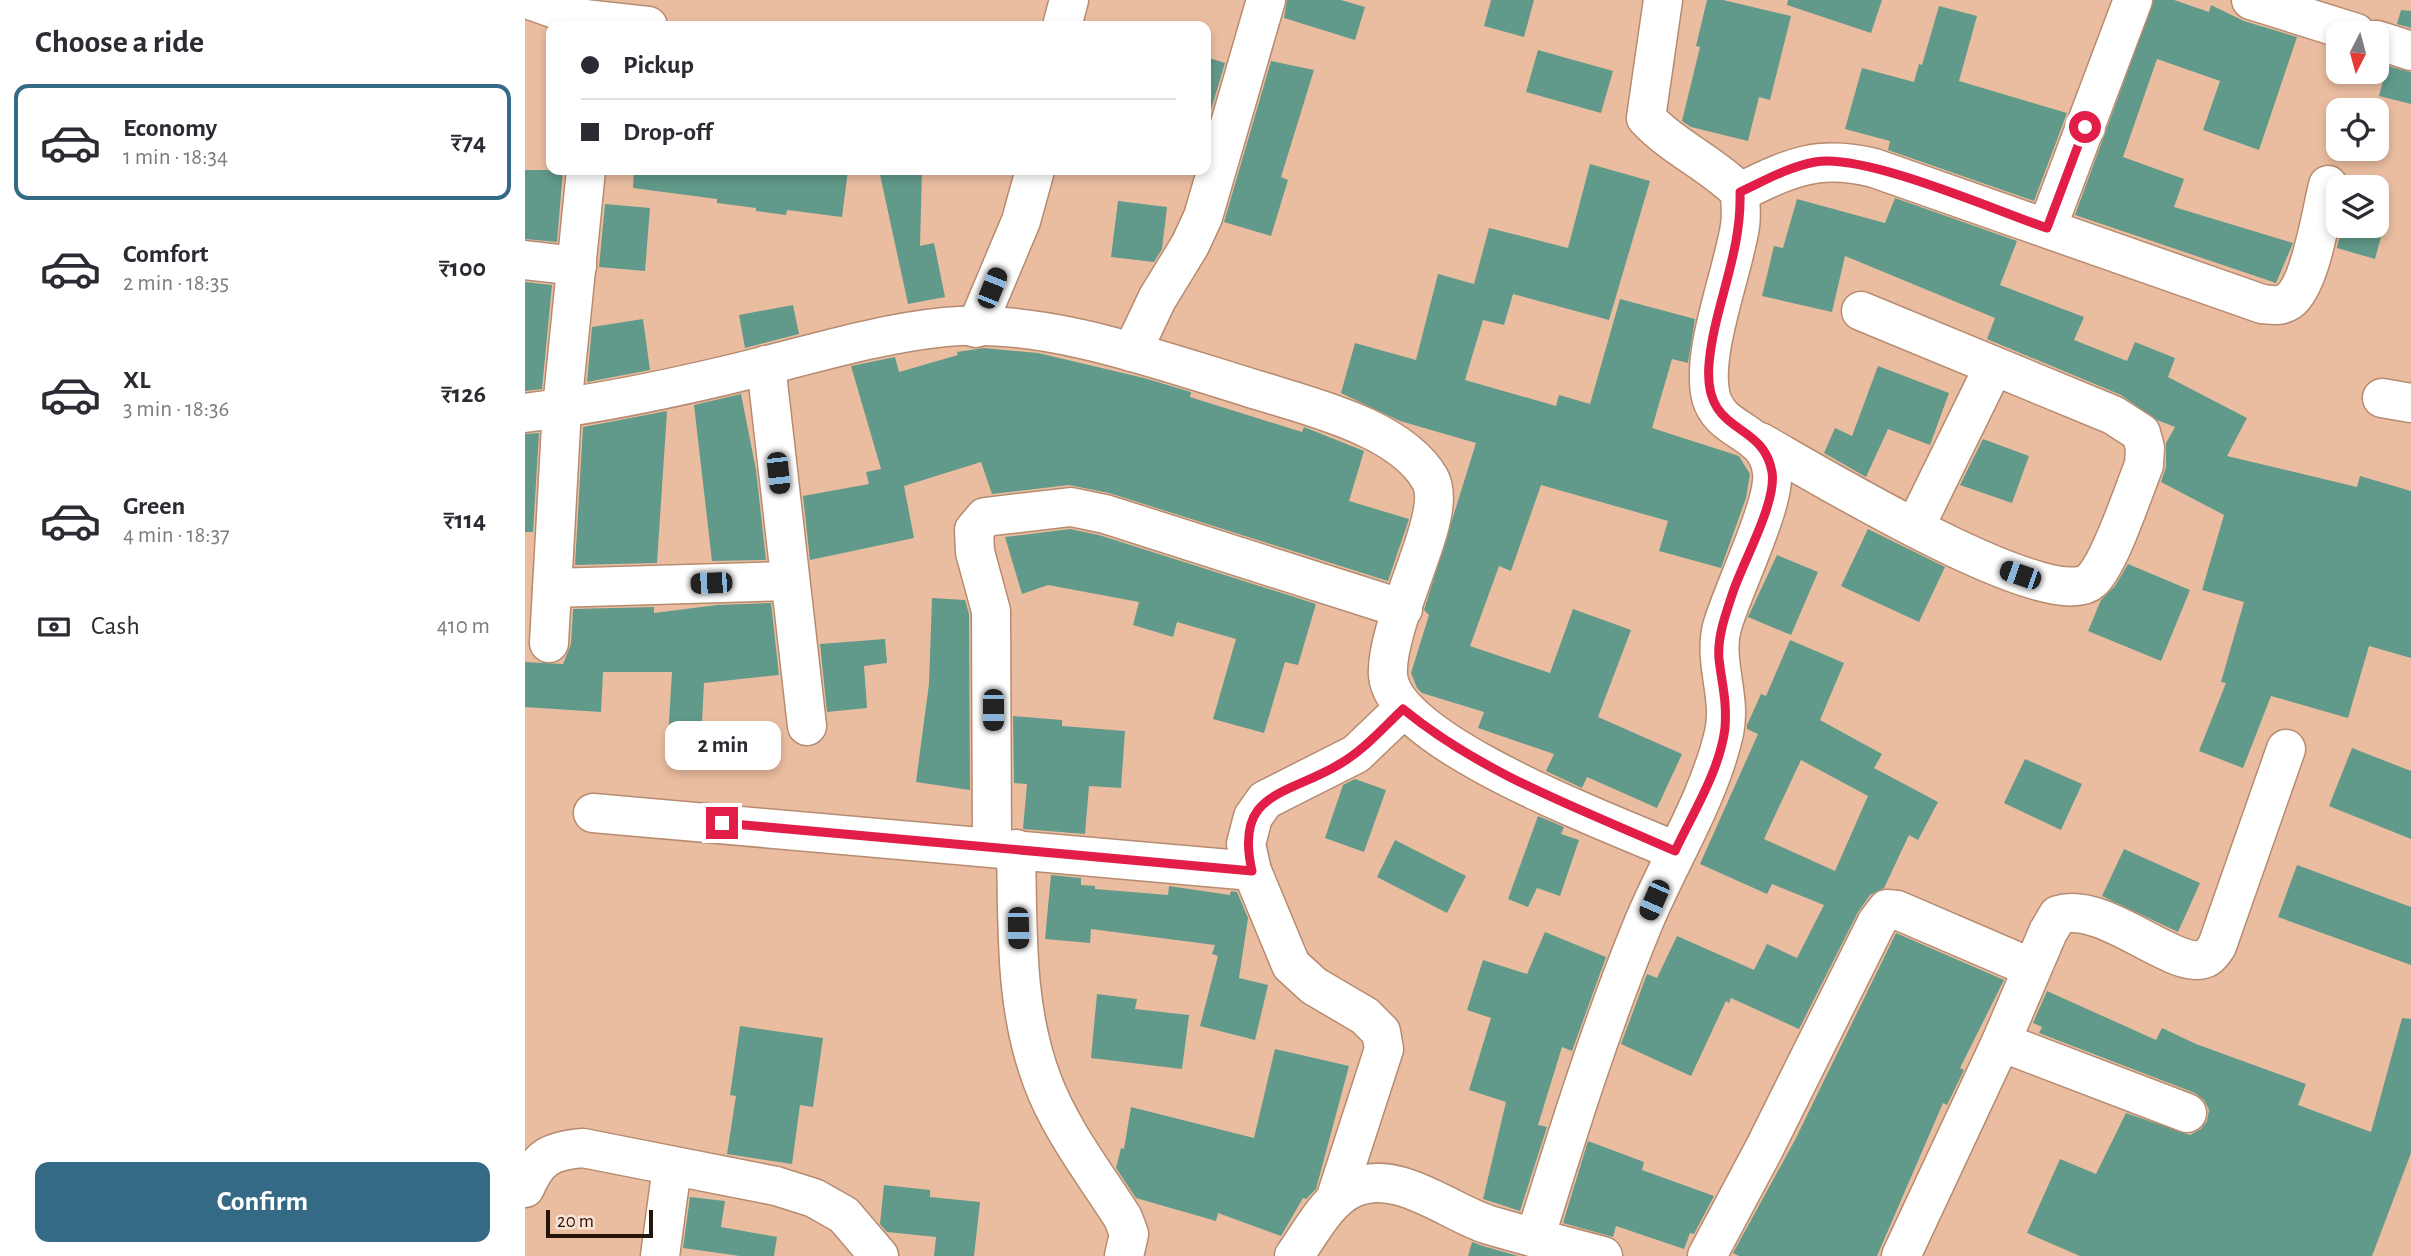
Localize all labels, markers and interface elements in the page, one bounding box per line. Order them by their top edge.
north arrow [2326,21,2389,84]
map controls [2326,21,2389,238]
text: Choose a ride [35,26,204,58]
text: Pickup [623,52,694,78]
button: locate [2326,98,2389,161]
icon: car [39,111,102,174]
route start [2069,111,2101,143]
text: Economy [123,115,217,141]
text: Drop-off [623,119,712,145]
text: ₹74 [451,129,486,155]
text: 1 min · 18:34 [123,146,228,169]
button: layers [2326,175,2389,238]
icon: car [39,237,102,300]
text: Comfort [123,241,208,267]
text: ₹100 [439,255,486,281]
car [975,265,1010,311]
text: 2 min · 18:35 [123,272,229,295]
icon: car [39,363,102,426]
text: XL [123,367,150,393]
text: ₹126 [441,381,486,407]
text: 3 min · 18:36 [123,398,229,421]
car [766,451,791,495]
icon: car [39,489,102,552]
text: Green [123,493,185,519]
text: ₹114 [443,507,486,533]
text: 4 min · 18:37 [123,524,230,547]
car [1997,558,2044,592]
car [690,572,733,594]
icon: cash [35,608,73,646]
text: Cash [91,613,140,639]
text: 410 m [437,615,490,638]
car [983,689,1004,731]
callout: 2 min [664,722,780,770]
text: 2 min [697,734,749,757]
route end [706,807,738,839]
car [1636,877,1673,923]
car [1008,907,1029,949]
button: Confirm [35,1162,490,1242]
scale bar [546,1207,653,1239]
text: 20 m [557,1212,594,1231]

